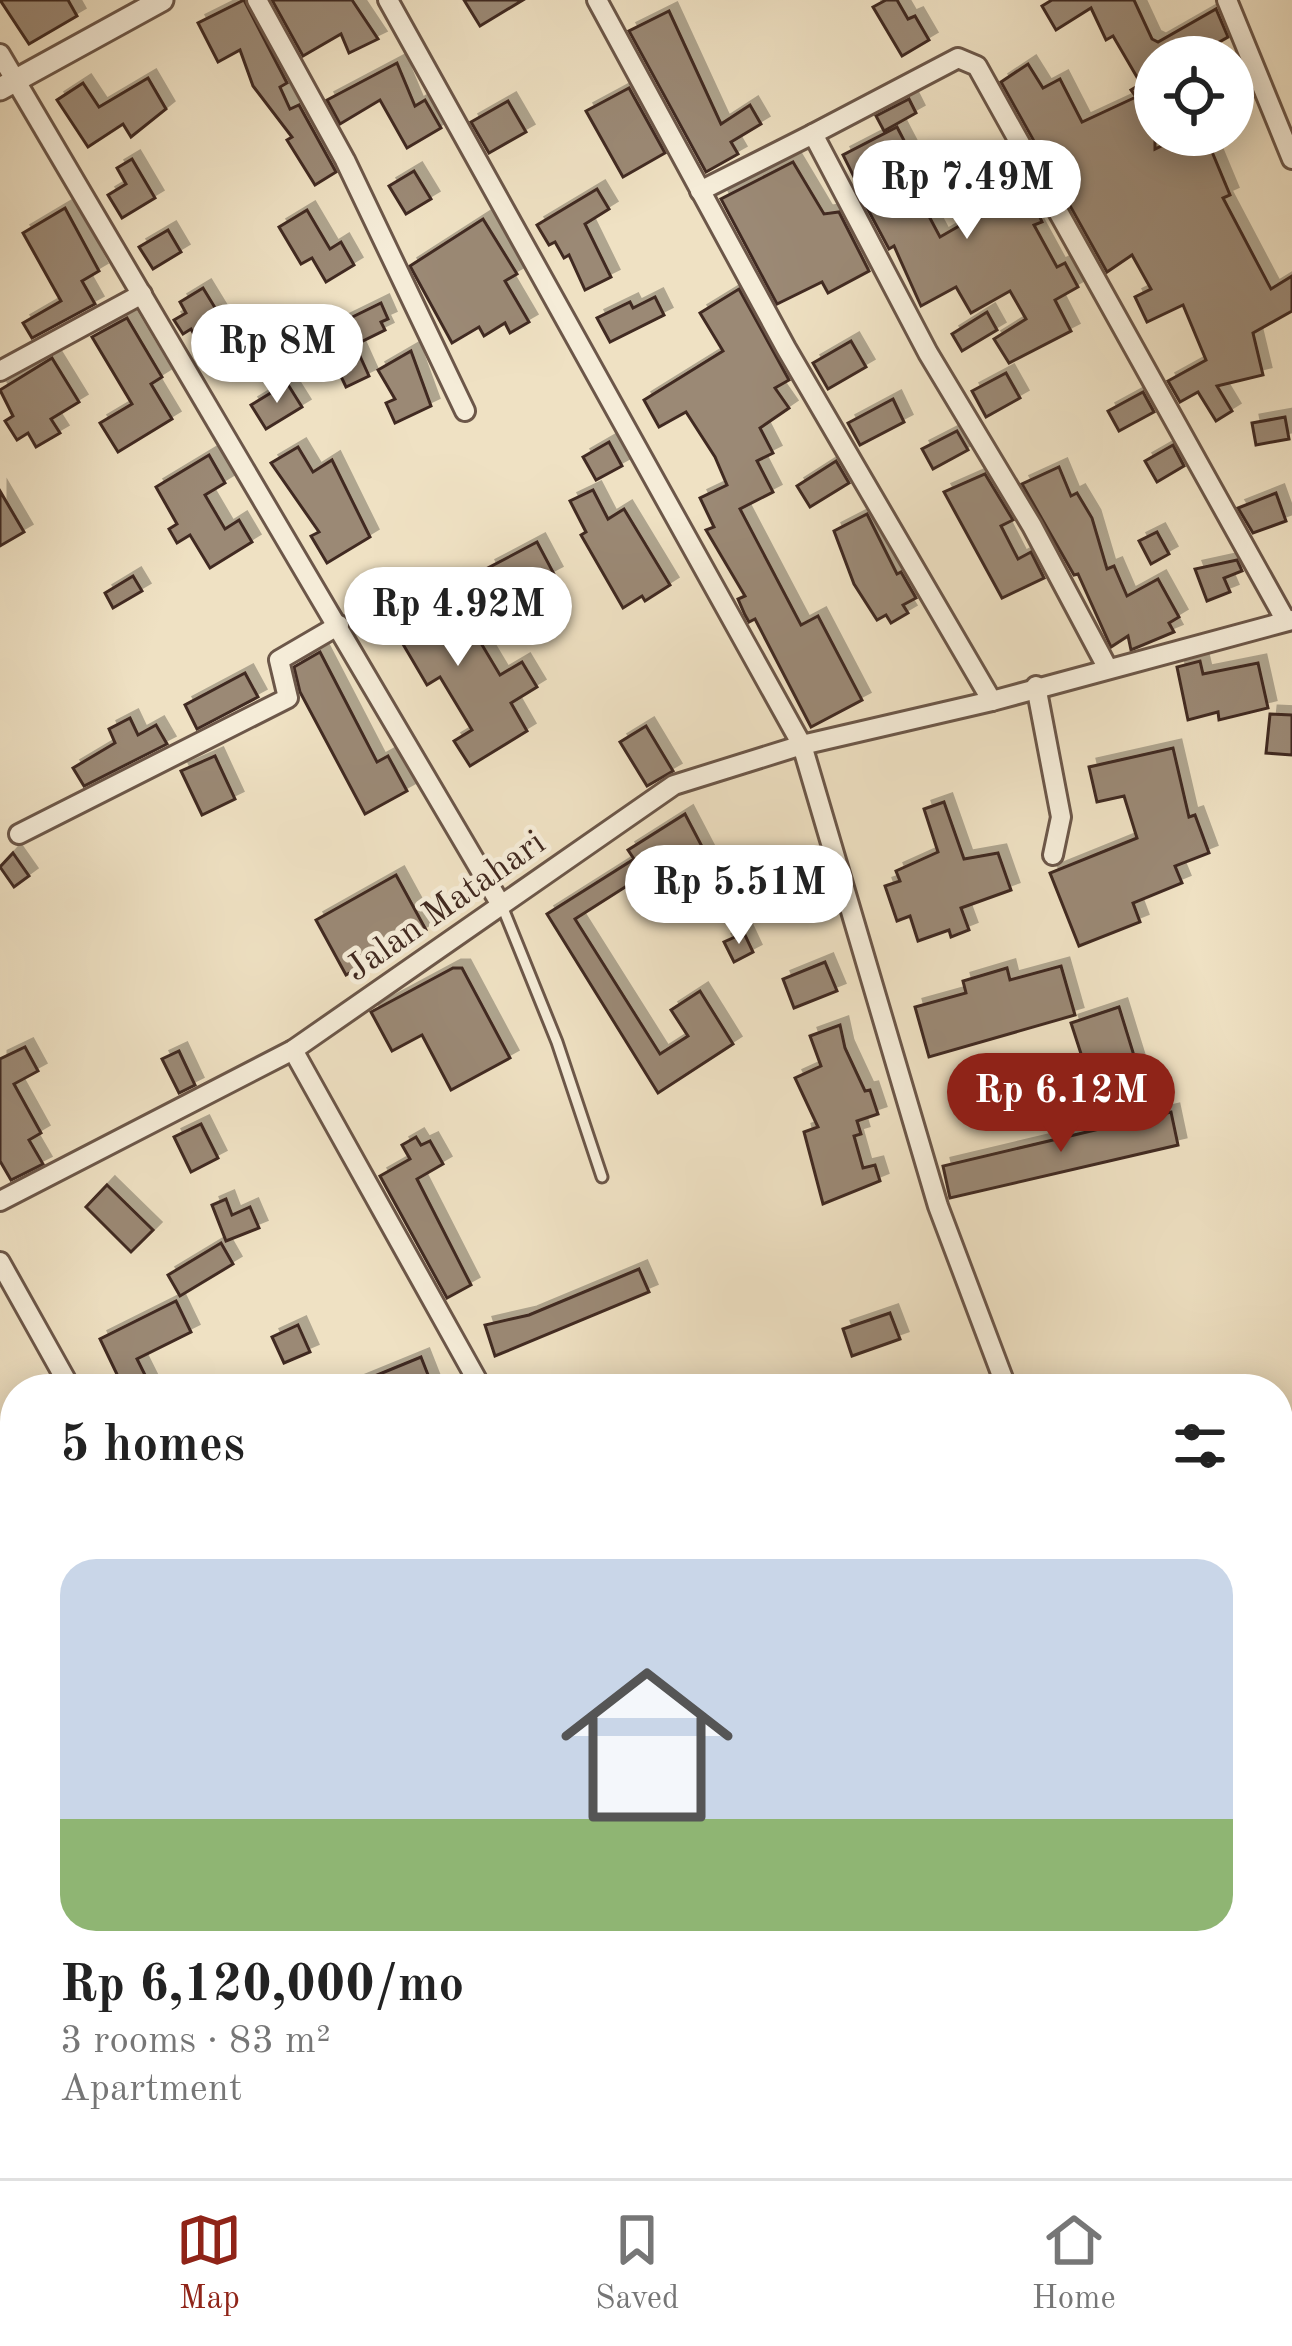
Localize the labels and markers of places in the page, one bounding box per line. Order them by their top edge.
pin: Rp 7.49M [843,140,1091,242]
pin: Rp 8M [193,304,361,406]
pin: Rp 4.92M [334,567,582,669]
pin: Rp 5.51M [615,845,863,947]
pin: Rp 6.12M [937,1053,1185,1155]

